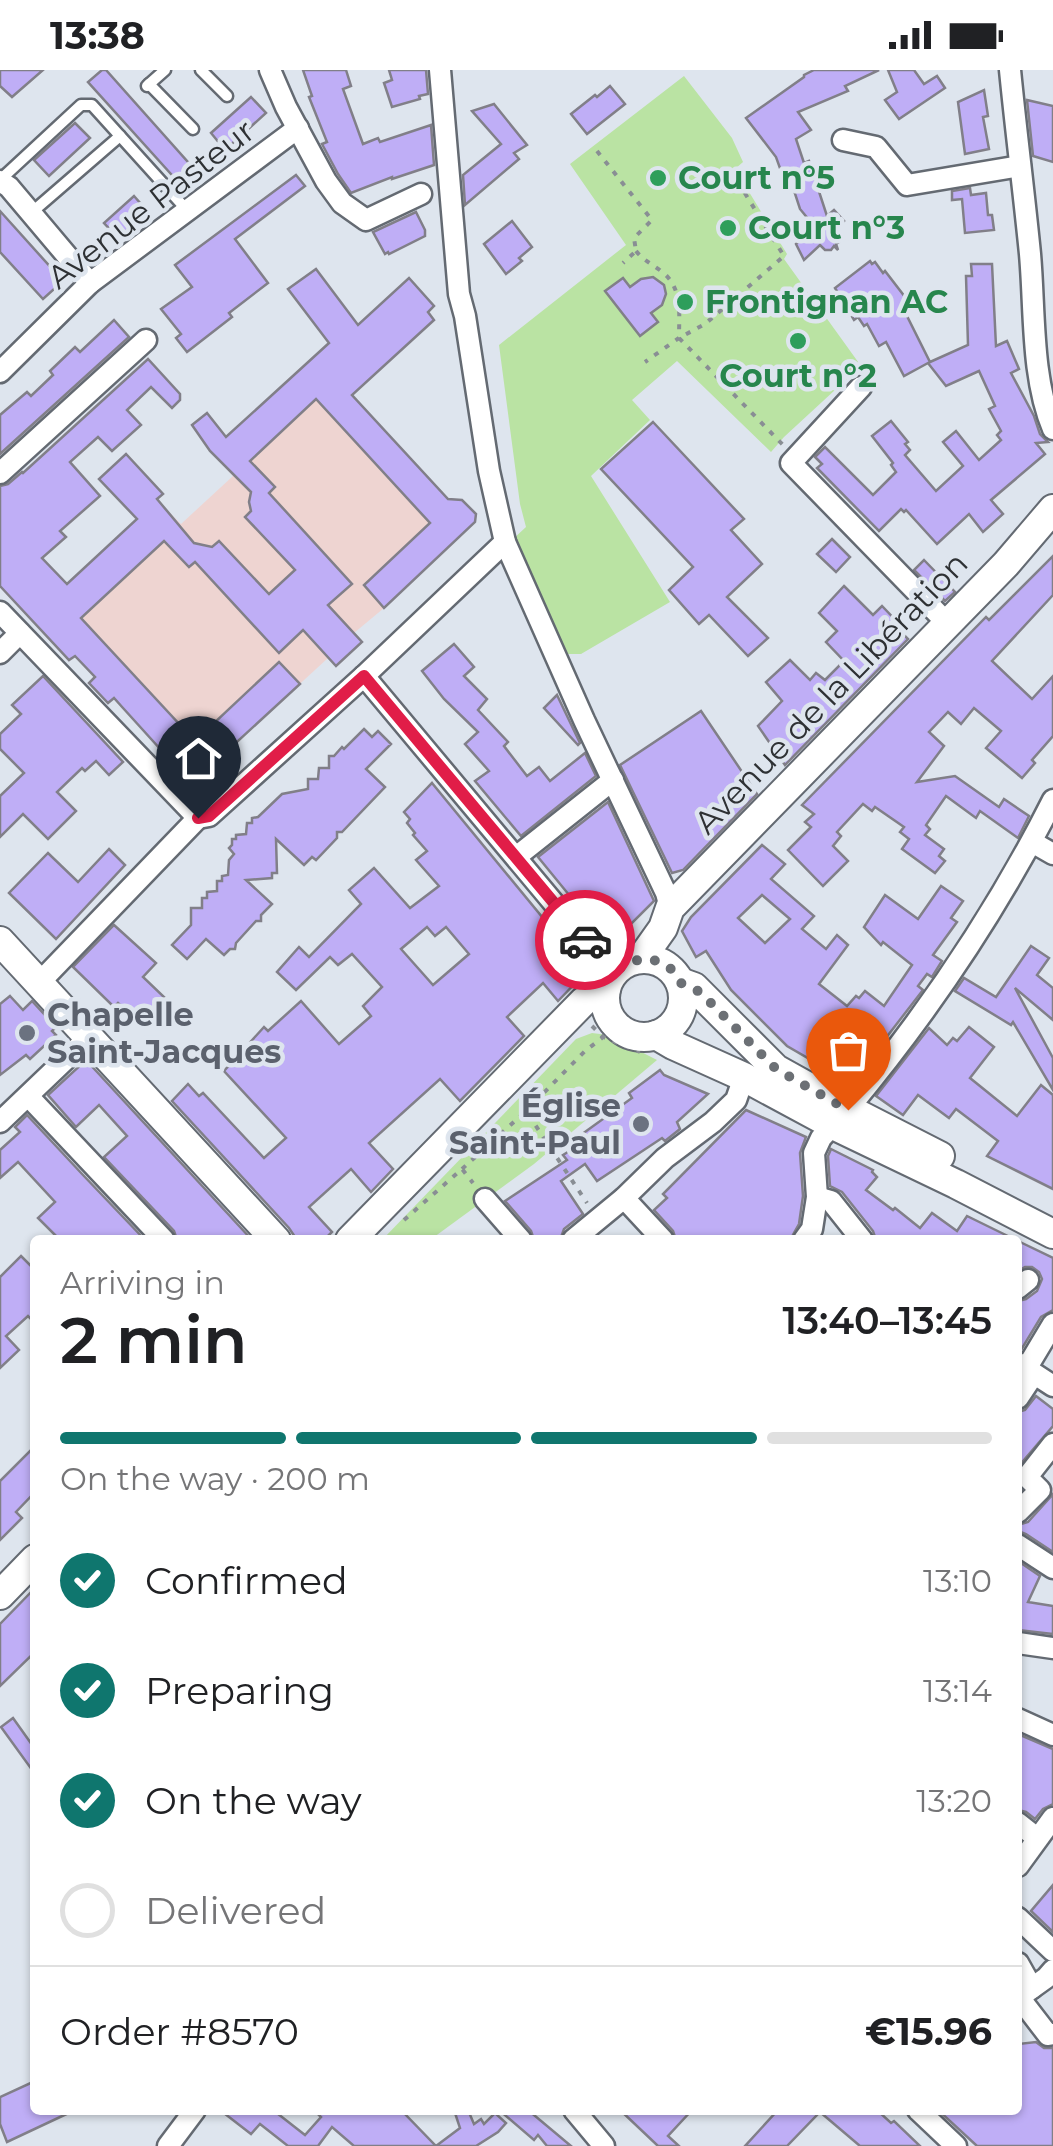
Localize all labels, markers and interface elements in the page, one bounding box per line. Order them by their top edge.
text: 13:38 [50,12,145,59]
street label: Avenue Pasteur [39,111,262,297]
place label: Court n°5 [678,158,835,197]
marker: Court n°5 [647,167,669,189]
place label: Court n°3 [748,208,905,247]
marker: Court n°3 [717,217,739,239]
place label: Frontignan AC [705,282,948,321]
marker: Frontignan AC [674,291,696,313]
marker: Court n°2 [787,330,809,352]
place label: Court n°2 [719,356,877,395]
street label: Avenue de la Libération [686,544,975,842]
pin [156,716,241,819]
icon: home [171,731,226,786]
courier [535,890,635,990]
icon: car [558,913,613,968]
place label: Chapelle Saint-Jacques [47,995,281,1071]
pin [806,1008,891,1111]
marker: Chapelle Saint-Jacques [16,1022,38,1044]
icon: bag [821,1023,876,1078]
place label: Église Saint-Paul [449,1086,621,1162]
marker: Église Saint-Paul [630,1113,652,1135]
text: Arriving in [60,1263,225,1302]
text: 13:40–13:45 [782,1297,992,1344]
text: 2 min [60,1300,248,1379]
text: On the way · 200 m [60,1459,370,1498]
icon: check [60,1553,115,1608]
text: Confirmed [145,1557,348,1604]
text: 13:10 [923,1561,992,1600]
icon: check [60,1663,115,1718]
text: Preparing [145,1667,334,1714]
text: 13:14 [923,1671,992,1710]
icon: check [60,1773,115,1828]
text: On the way [145,1777,362,1824]
text: 13:20 [916,1781,992,1820]
text: Delivered [145,1887,326,1934]
text: Order #8570 [60,2008,299,2055]
text: €15.96 [865,2008,992,2055]

